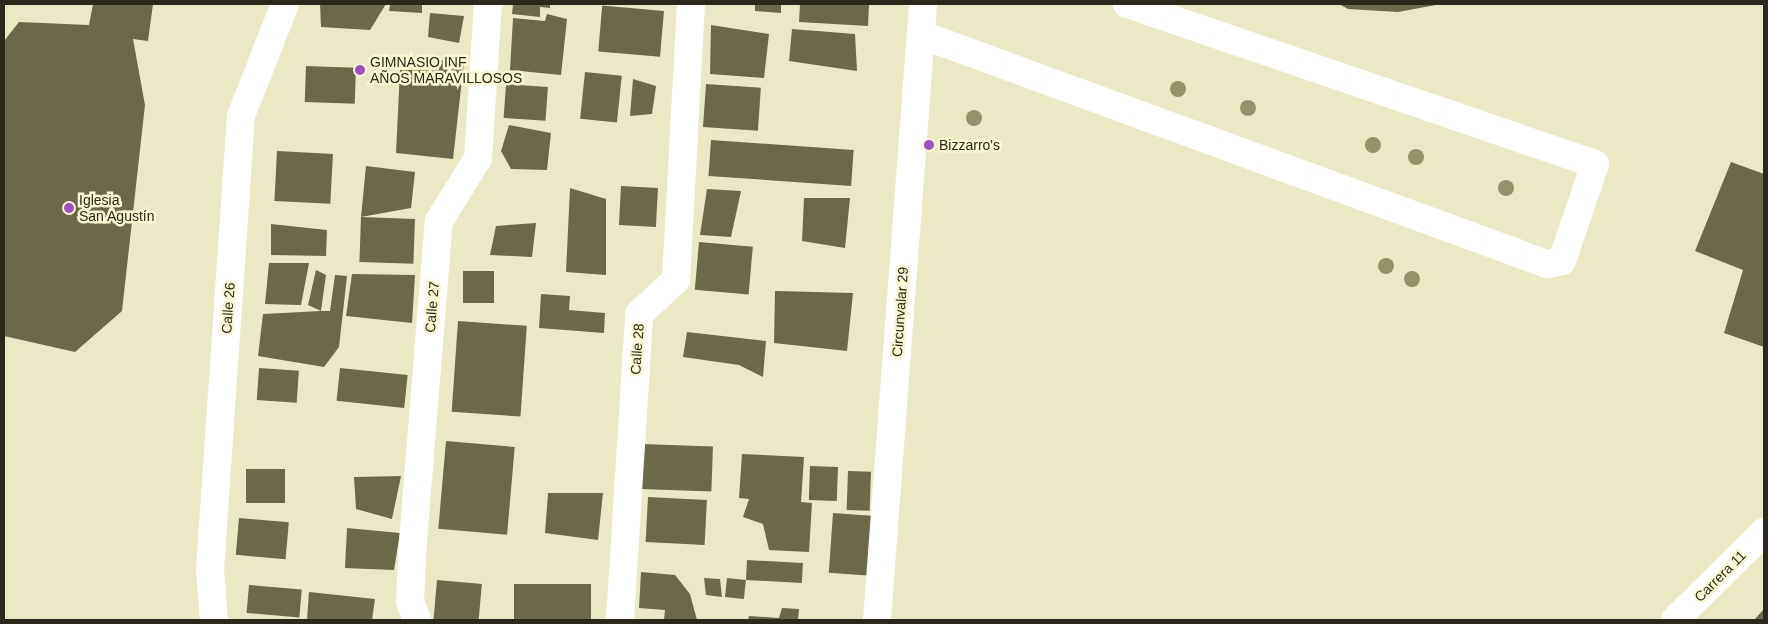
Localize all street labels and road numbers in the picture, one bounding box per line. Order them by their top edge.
street label: Circunvalar 29 [888,266,912,358]
street label: Calle 27 [421,281,443,333]
street label: Calle 26 [218,282,238,334]
street label: Calle 28 [627,323,647,375]
street label: Carrera 11 [1691,547,1749,605]

